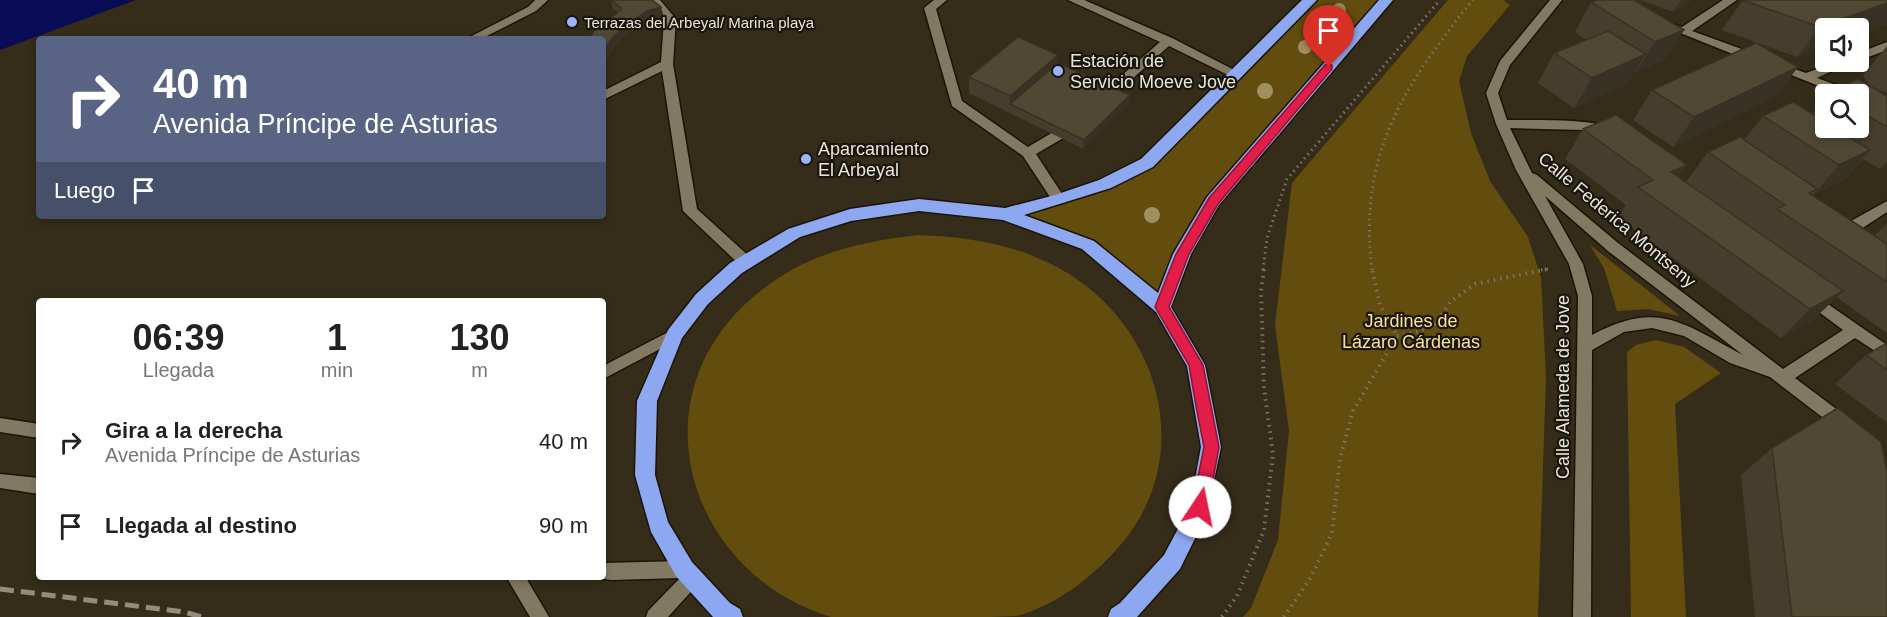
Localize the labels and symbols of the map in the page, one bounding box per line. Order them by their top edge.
pin [1303,5,1354,67]
place label: Terrazas del Arbeyal/ Marina playa [584,14,815,31]
marker: Terrazas del Arbeyal/ Marina playa [565,15,579,29]
place label: Estación de Servicio Moeve Jove [1070,51,1236,92]
marker: Estación de Servicio Moeve Jove [1051,64,1065,78]
place label: Aparcamiento El Arbeyal [818,139,929,180]
street label: Calle Federica Montseny [1534,148,1700,292]
marker: Aparcamiento El Arbeyal [799,152,813,166]
street label: Calle Alameda de Jove [1553,295,1573,479]
park label: Jardines de Lázaro Cárdenas [1342,311,1480,352]
position arrow [1168,475,1232,539]

